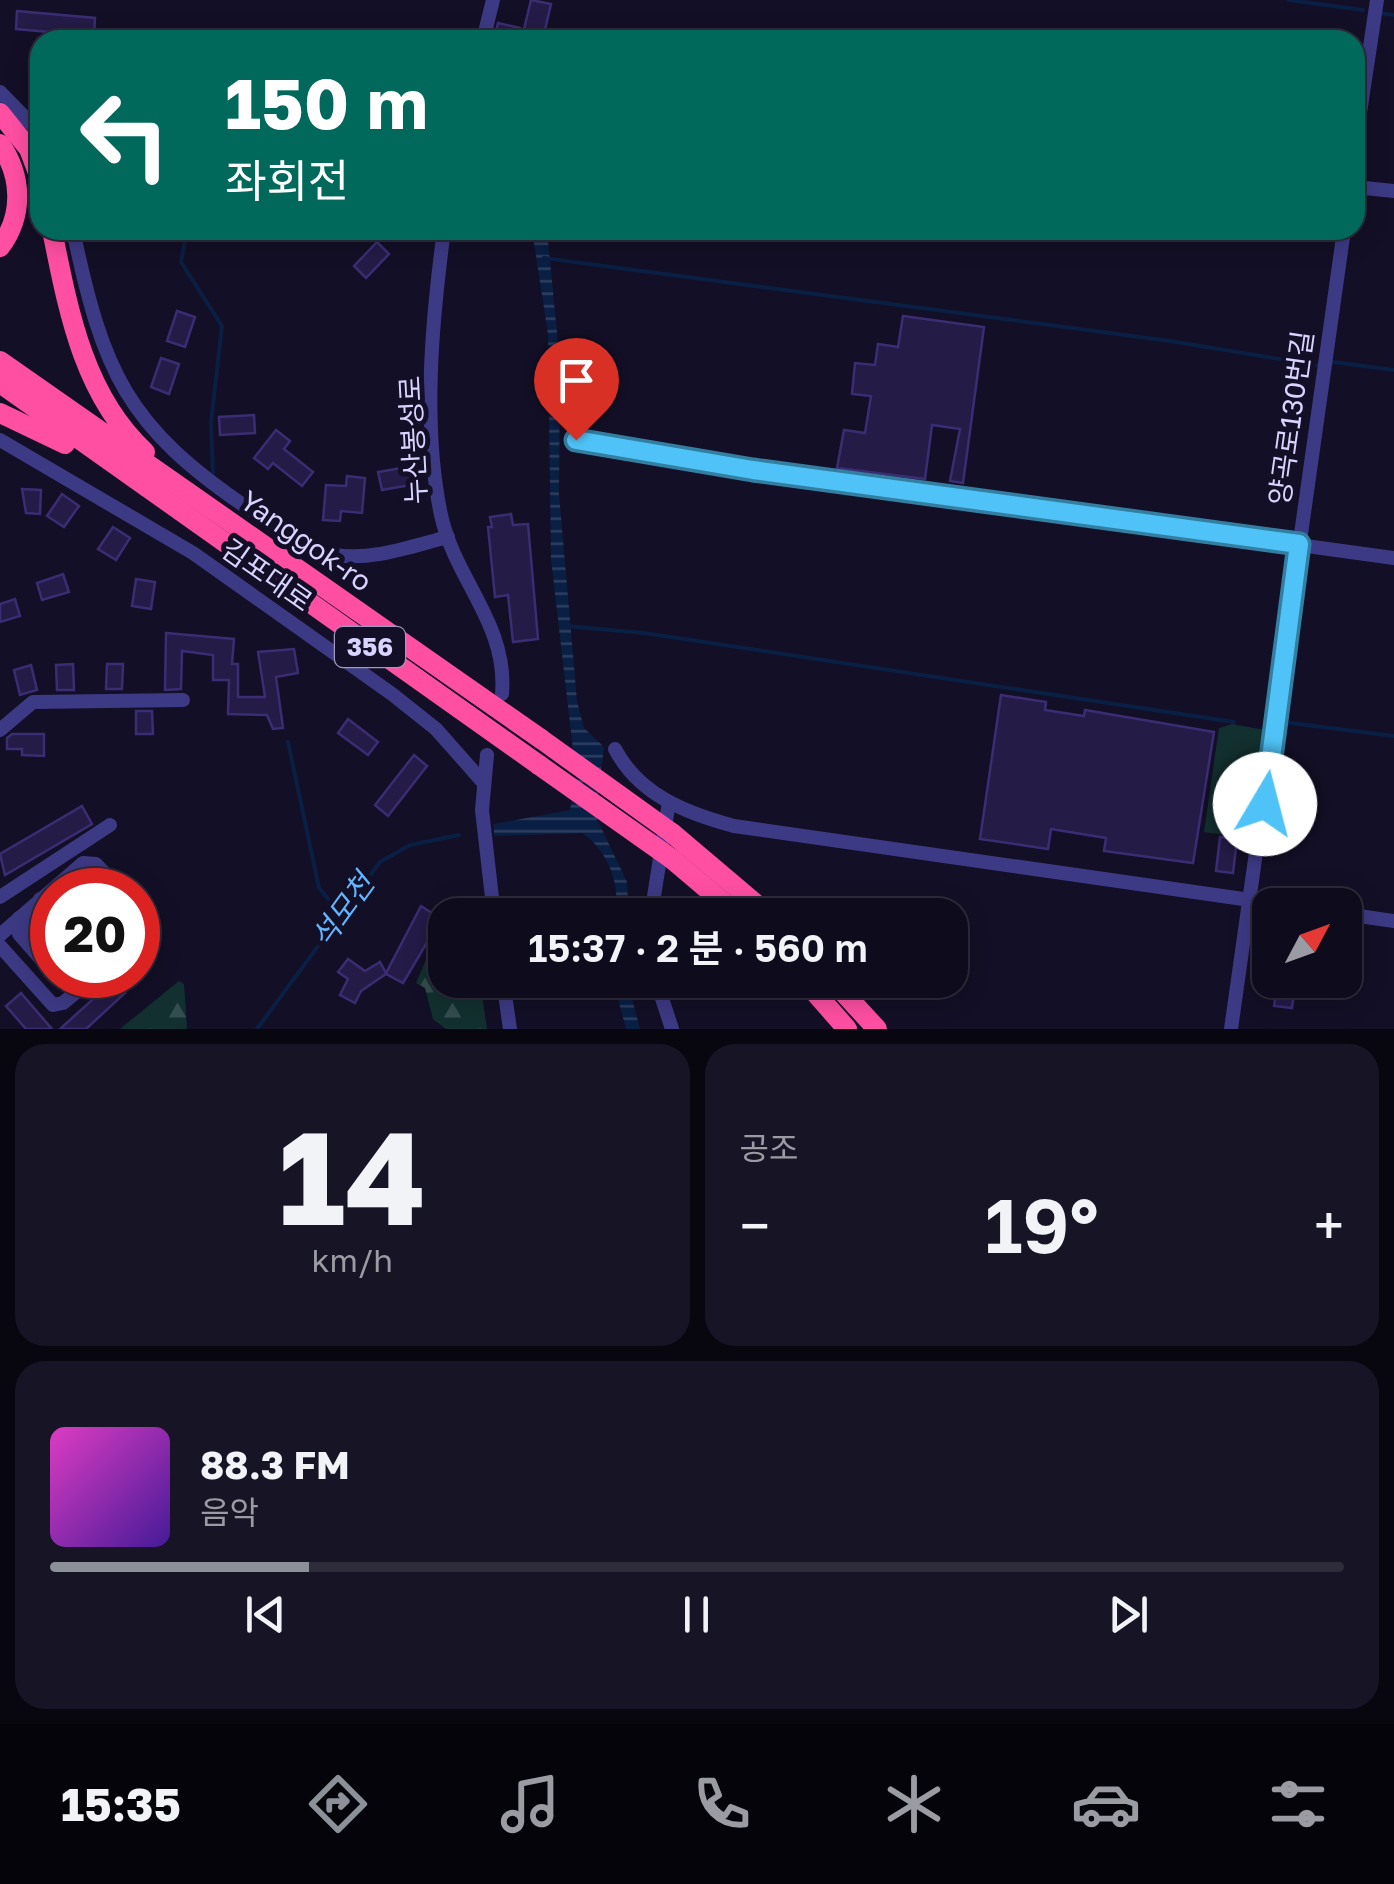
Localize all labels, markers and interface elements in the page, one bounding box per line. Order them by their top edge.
text: 150 m [225,60,428,144]
icon: left [60,70,190,200]
text: 좌회전 [225,153,349,207]
street label: 양곡로130번길 [1262,328,1319,507]
pin [534,338,619,441]
icon: arrive [549,353,604,408]
street label: 누산봉성로 [393,375,432,505]
street label: Yanggok-ro [234,483,378,598]
street label: 김포대로 [216,532,319,618]
road number: 356 [335,627,405,667]
position arrow [1213,752,1317,856]
water label: 석모천 [303,864,383,954]
speed limit sign: 20 [30,868,160,998]
north arrow [1252,888,1362,998]
map controls [1252,888,1362,998]
text: 15:37 · 2 분 · 560 m [528,925,868,970]
text: 14 [278,1098,426,1254]
text: 공조 [740,1129,798,1167]
text: 19° [985,1179,1099,1270]
text: − [740,1192,770,1258]
text: + [1314,1192,1344,1258]
text: km/h [312,1241,393,1279]
text: 88.3 FM [200,1442,350,1487]
text: 음악 [200,1493,259,1531]
icon: previous [238,1587,293,1642]
icon: pause [669,1587,724,1642]
icon: next [1101,1587,1156,1642]
icon: directions [303,1769,373,1839]
icon: music [495,1769,565,1839]
icon: phone [687,1769,757,1839]
icon: climate [879,1769,949,1839]
icon: car [1071,1769,1141,1839]
icon: filters [1263,1769,1333,1839]
text: 15:35 [61,1777,181,1831]

